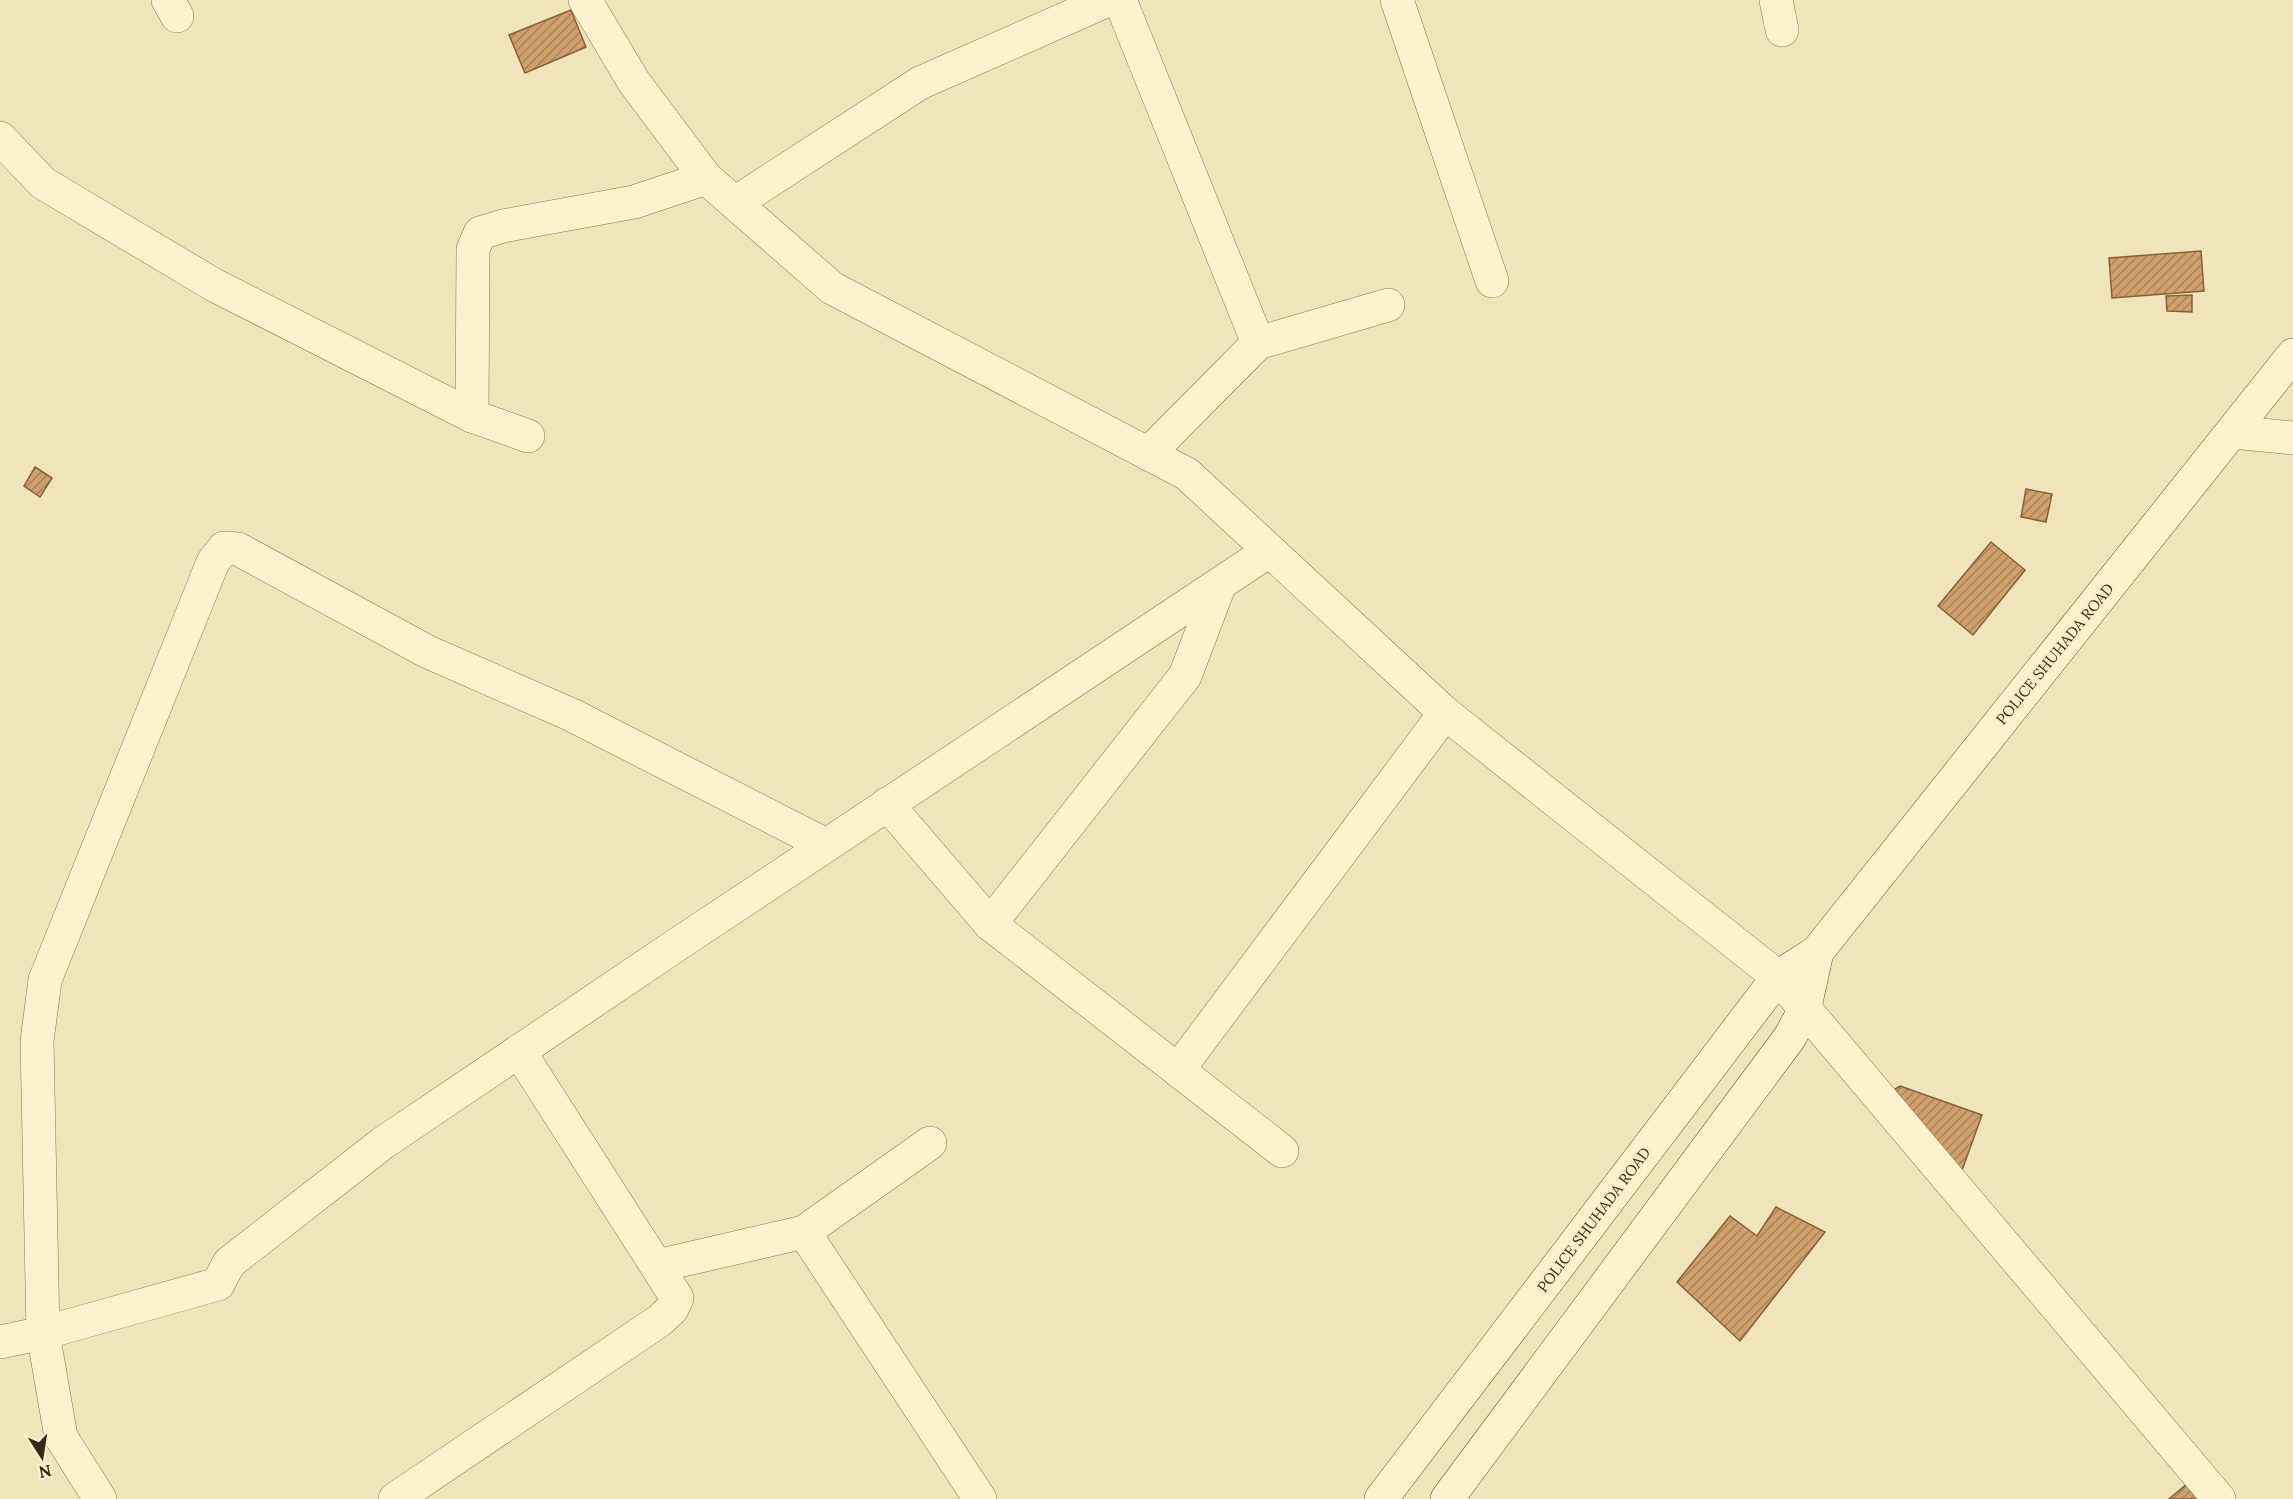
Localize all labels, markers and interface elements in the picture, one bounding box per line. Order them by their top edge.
street label: POLICE SHUHADA ROAD [1992,579,2118,728]
street label: POLICE SHUHADA ROAD [1533,1143,1654,1296]
north arrow [12,1427,72,1487]
text: N [37,1461,53,1483]

